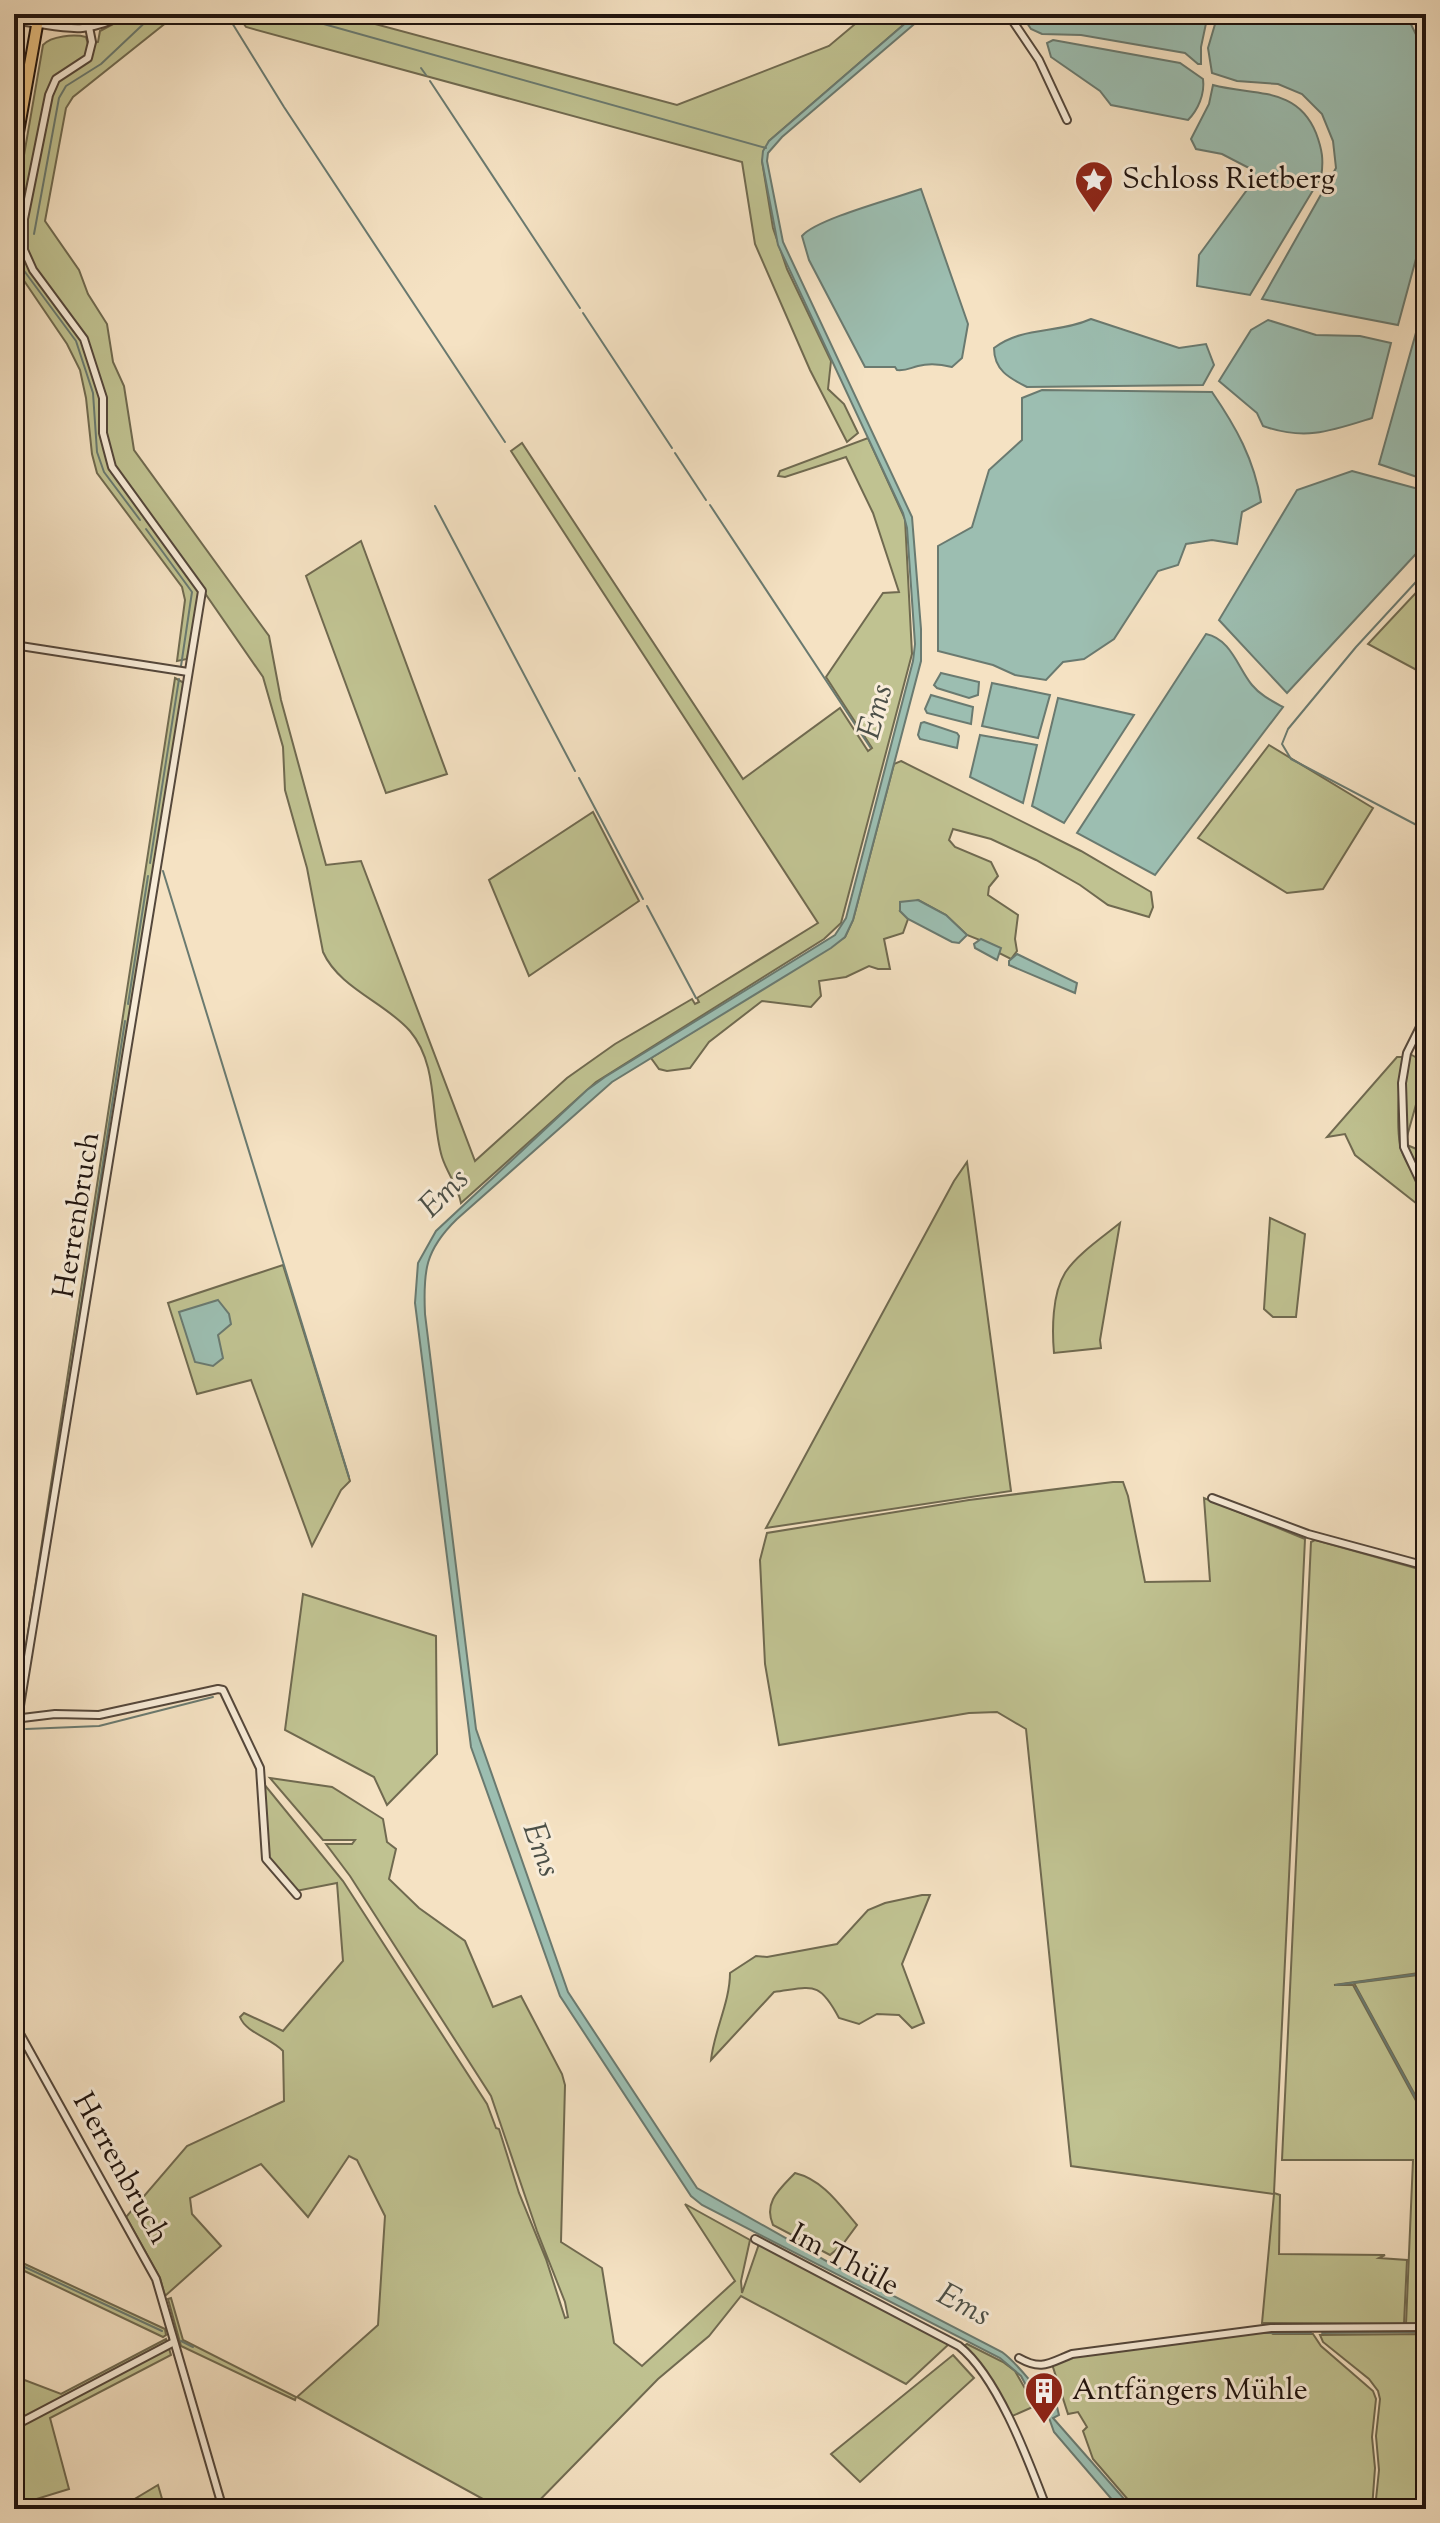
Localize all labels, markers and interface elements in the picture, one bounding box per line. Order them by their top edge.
place icon: Schloss Rietberg [1073,159,1115,214]
place label: Schloss Rietberg [1122,159,1335,202]
water label: Ems [848,679,906,745]
street label: Herrenbruch [44,1129,112,1301]
water label: Ems [409,1158,481,1230]
water label: Ems [509,1816,571,1884]
street label: Herrenbruch [61,2085,180,2253]
street label: Im Thüle [781,2214,907,2308]
water label: Ems [928,2273,998,2339]
building icon: Antfängers Mühle [1023,2370,1065,2425]
place label: Antfängers Mühle [1072,2370,1308,2413]

